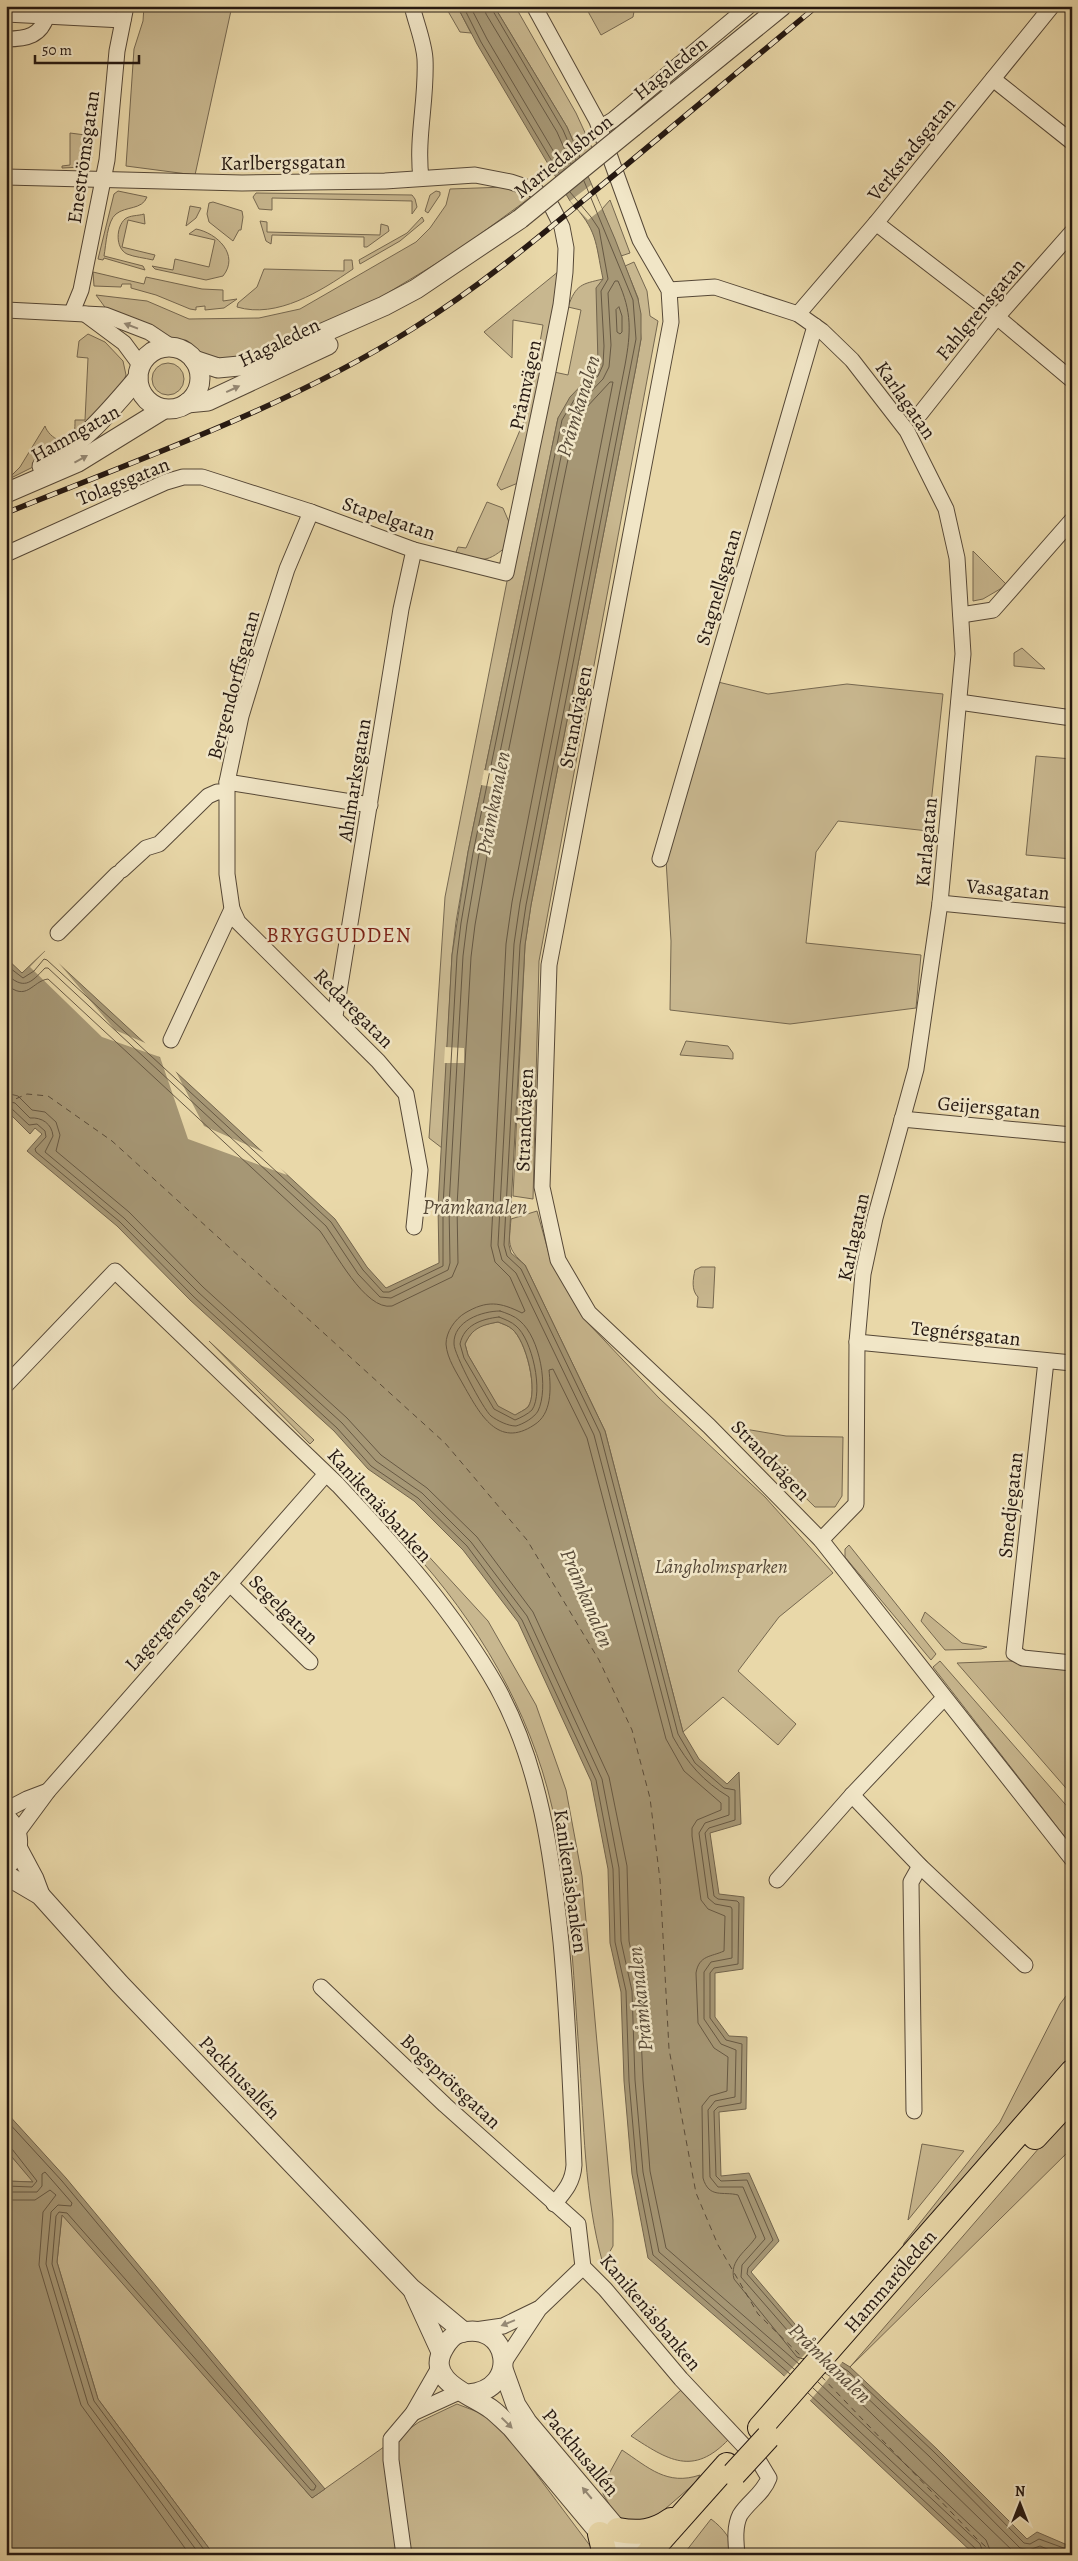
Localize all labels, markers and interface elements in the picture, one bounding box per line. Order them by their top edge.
street label: Hagaleden [628,30,713,106]
scale bar [35,32,139,64]
text: 50 m [42,40,72,60]
street label: Eneströmsgatan [61,89,106,225]
street label: Verkstadsgatan [861,92,962,208]
street label: Mariedalsbron [508,108,618,205]
street label: Karlbergsgatan [220,148,346,177]
street label: Fahlgrensgatan [930,252,1031,366]
street label: Hagaleden [234,311,325,374]
one-way arrow [124,321,138,329]
street label: Pråmvägen [503,337,548,433]
water label: Pråmkanalen [549,352,607,460]
street label: Karlagatan [869,356,942,445]
one-way arrow [226,385,240,393]
street label: Hamngatan [26,398,124,469]
street label: Tolagsgatan [73,451,174,512]
one-way arrow [74,455,89,463]
street label: Stapelgatan [339,490,439,547]
street label: Stagnellsgatan [689,526,748,649]
street label: Bergendorffsgatan [201,608,266,763]
street label: Strandvägen [552,664,599,770]
street label: Ahlmarksgatan [331,716,378,845]
water label: Pråmkanalen [469,749,517,857]
street label: Karlagatan [909,796,944,888]
street label: Vasagatan [964,872,1051,907]
district label: BRYGGUDDEN [266,921,412,949]
street label: Redaregatan [308,962,400,1054]
street label: Strandvägen [509,1068,540,1172]
street label: Geijersgatan [936,1090,1042,1125]
street label: Karlagatan [831,1190,876,1284]
water label: Pråmkanalen [423,1193,528,1221]
street label: Tegnérsgatan [910,1314,1022,1353]
street label: Strandvägen [725,1414,816,1507]
street label: Kanikenäsbanken [321,1442,438,1568]
street label: Smedjegatan [992,1451,1029,1559]
water label: Pråmkanalen [554,1544,620,1652]
park label: Långholmsparken [654,1553,788,1580]
street label: Lagergrens gata [119,1561,227,1677]
street label: Segelgatan [243,1568,325,1650]
street label: Kanikenäsbanken [547,1807,594,1955]
water label: Pråmkanalen [621,1945,659,2053]
street label: Bogsprötsgatan [395,2028,507,2135]
street label: Packhusallén [193,2030,287,2125]
street label: Hammaröleden [838,2224,943,2339]
street label: Kanikenäsbanken [594,2248,708,2377]
water label: Pråmkanalen [783,2316,877,2410]
one-way arrow [500,2319,515,2327]
street label: Packhusallén [536,2403,625,2502]
one-way arrow [500,2417,512,2429]
north arrow [996,2478,1046,2528]
text: N [1015,2482,1025,2501]
one-way arrow [581,2487,592,2500]

